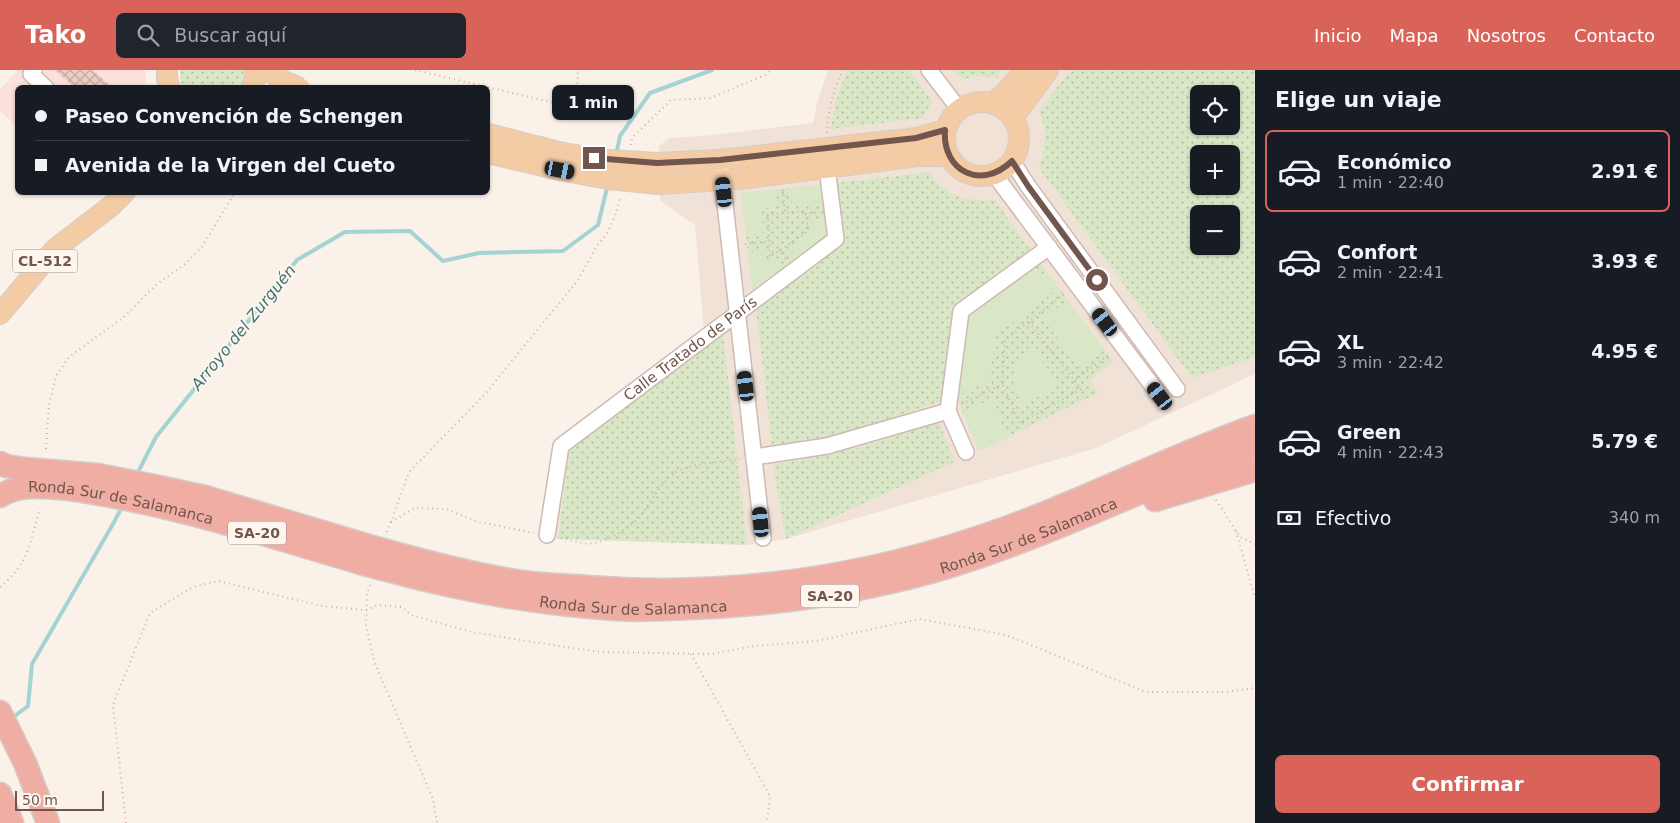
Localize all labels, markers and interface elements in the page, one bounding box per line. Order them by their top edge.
search box [116,13,466,58]
text: Tako [25,21,86,49]
icon: search [134,21,162,49]
text: Buscar aquí [174,24,286,46]
text: Inicio [1314,25,1362,46]
text: Mapa [1390,25,1439,46]
text: Nosotros [1467,25,1546,46]
text: Contacto [1574,25,1655,46]
map controls [1190,85,1240,255]
button: locate [1190,85,1240,135]
callout: 1 min [553,86,635,121]
text: Elige un viaje [1275,87,1442,112]
text: 1 min [568,93,618,112]
text: Paseo Convención de Schengen [65,105,403,127]
button: + [1190,145,1240,195]
route end [583,147,605,169]
icon: car [1277,149,1322,194]
text: Económico [1337,151,1452,173]
text: Avenida de la Virgen del Cueto [65,154,395,176]
car [543,160,576,180]
text: 2.91 € [1591,160,1658,182]
text: 1 min · 22:40 [1337,173,1444,192]
car [714,176,733,208]
button: − [1190,205,1240,255]
icon: car [1277,239,1322,284]
text: Confort [1337,241,1417,263]
road number: CL-512 [12,250,78,272]
text: 3.93 € [1591,250,1658,272]
water label: Arroyo del Zurguén [186,261,300,395]
text: 2 min · 22:41 [1337,263,1444,282]
route start [1086,269,1108,291]
street label: Calle Tratado de París [620,293,761,405]
car [1089,306,1120,338]
icon: car [1277,329,1322,374]
text: XL [1337,331,1364,353]
text: 4.95 € [1591,340,1658,362]
text: 3 min · 22:42 [1337,353,1444,372]
car [736,370,755,402]
car [1144,380,1175,412]
icon: car [1277,419,1322,464]
text: Green [1337,421,1401,443]
text: 5.79 € [1591,430,1658,452]
text: 4 min · 22:43 [1337,443,1444,462]
street label: Ronda Sur de Salamanca [28,478,215,528]
street label: Ronda Sur de Salamanca [938,494,1120,578]
icon: cash [1275,504,1303,532]
car [751,506,770,538]
text: Efectivo [1315,507,1391,529]
text: 340 m [1609,508,1660,527]
road number: SA-20 [228,522,286,544]
road number: SA-20 [801,584,859,608]
street label: Ronda Sur de Salamanca [538,593,728,619]
button: Confirmar [1275,755,1660,813]
scale bar [15,788,104,811]
text: 50 m [22,792,58,808]

